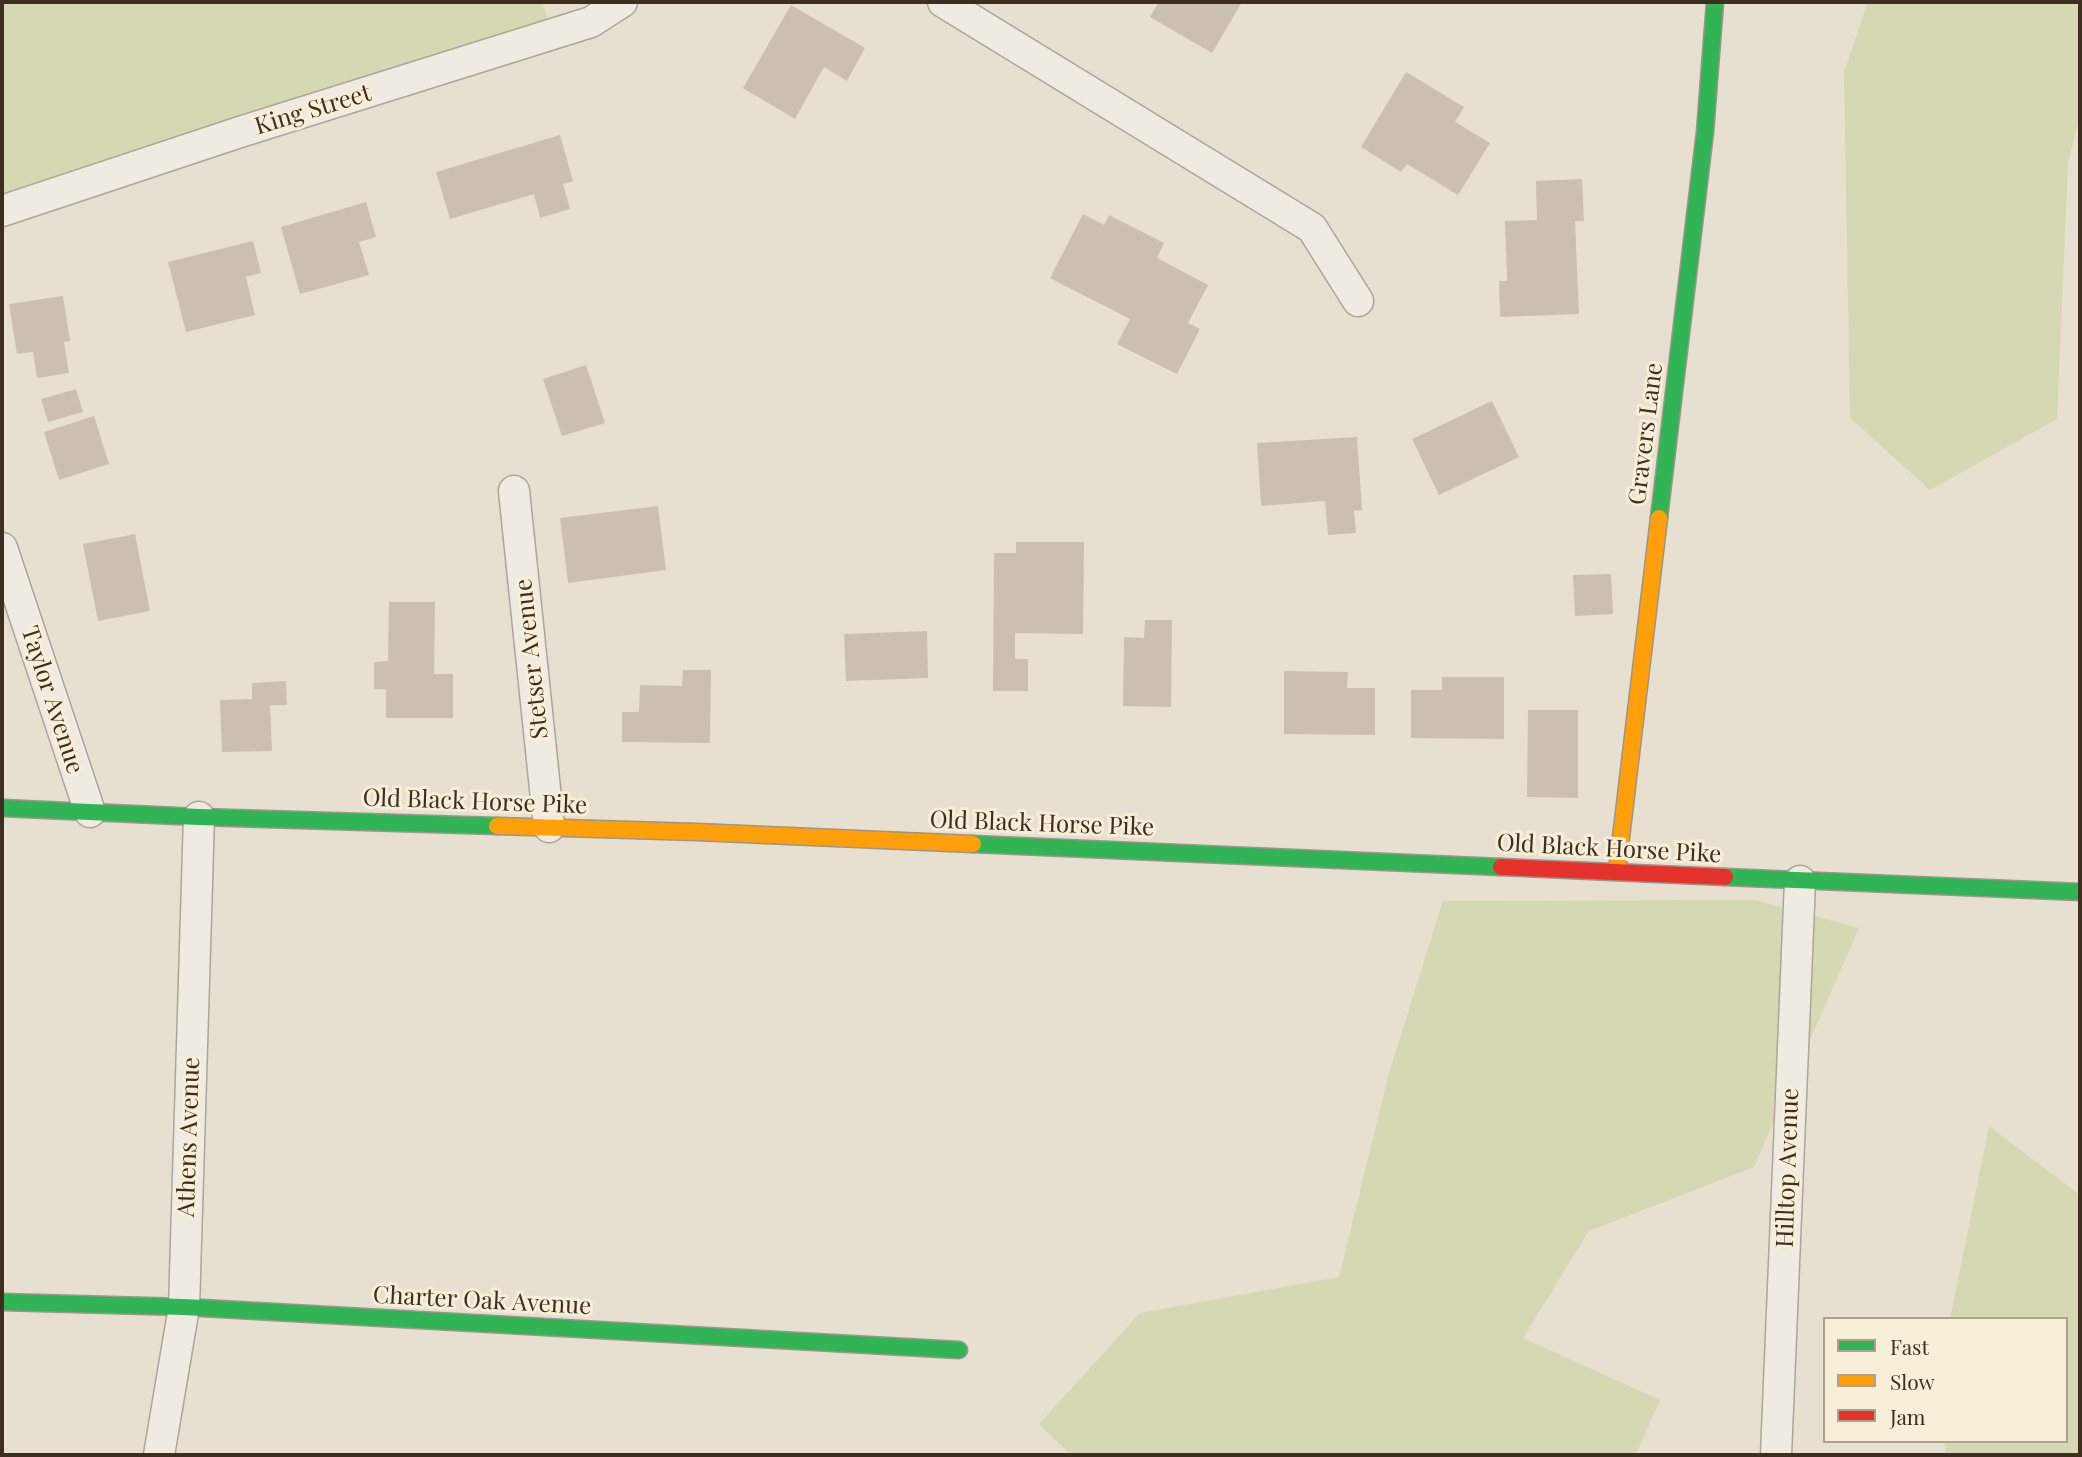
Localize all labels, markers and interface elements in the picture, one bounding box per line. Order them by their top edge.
street label: King Street [251,79,375,141]
street label: Gravers Lane [1623,361,1669,507]
street label: Stetser Avenue [509,578,555,740]
street label: Taylor Avenue [15,623,89,777]
street label: Old Black Horse Pike [362,784,588,820]
street label: Old Black Horse Pike [929,806,1155,842]
street label: Old Black Horse Pike [1496,829,1722,869]
street label: Athens Avenue [172,1056,206,1218]
street label: Hilltop Avenue [1771,1088,1805,1248]
street label: Charter Oak Avenue [372,1281,592,1321]
legend [1823,1317,2068,1443]
text: Fast [1890,1332,1929,1360]
text: Slow [1890,1367,1935,1395]
text: Jam [1890,1402,1926,1430]

